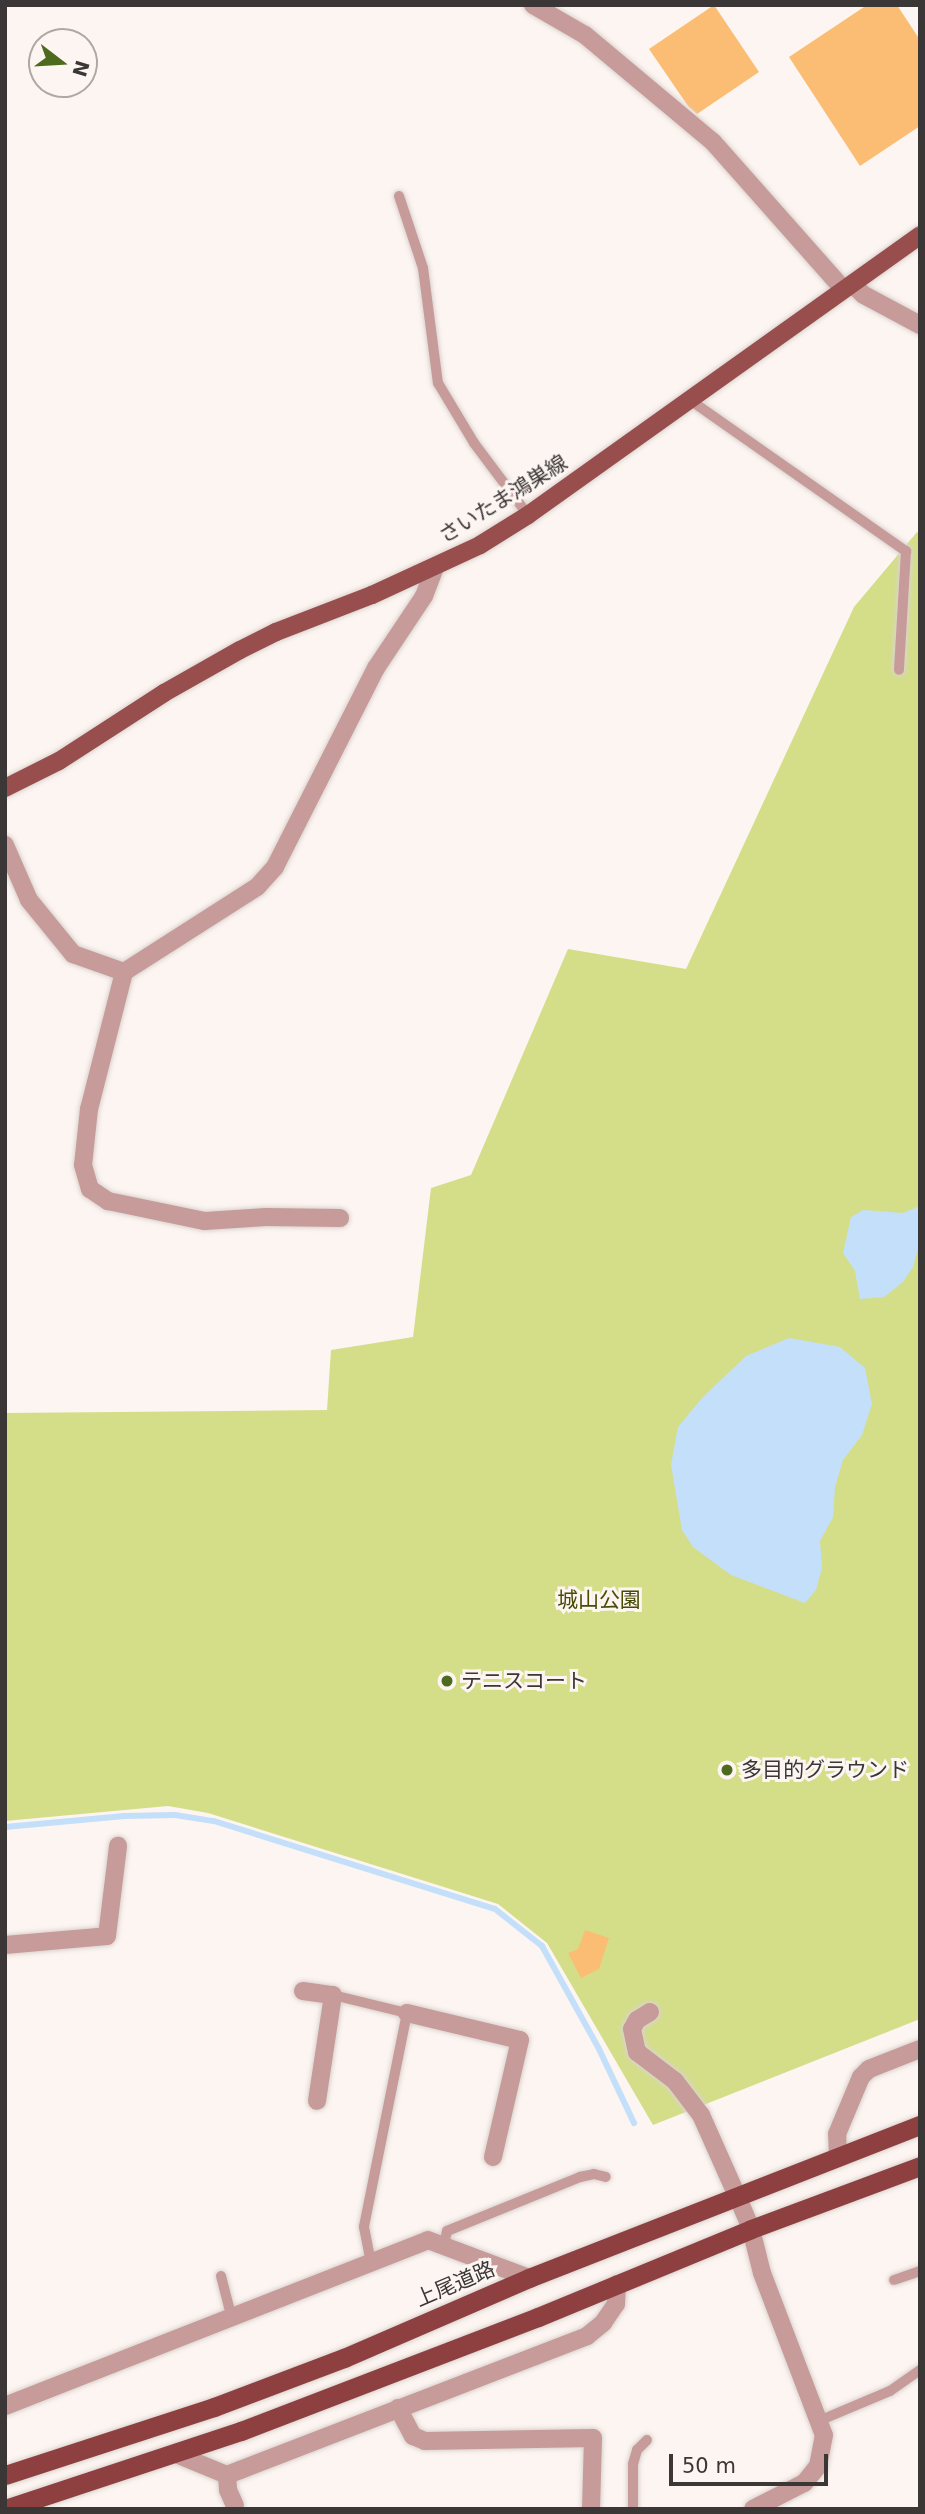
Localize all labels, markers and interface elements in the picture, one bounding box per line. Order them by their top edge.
north arrow [28,28,98,98]
text: N [68,58,94,79]
street label: さいたま鴻巣線 [434,449,572,549]
park label: 城山公園 [557,1587,641,1613]
place label: テニスコート [461,1668,587,1694]
marker: テニスコート [439,1673,455,1689]
place label: 多目的グラウンド [741,1757,909,1783]
marker: 多目的グラウンド [719,1762,735,1778]
street label: 上尾道路 [411,2256,499,2312]
scale bar [673,2440,832,2484]
text: 50 m [682,2454,736,2478]

